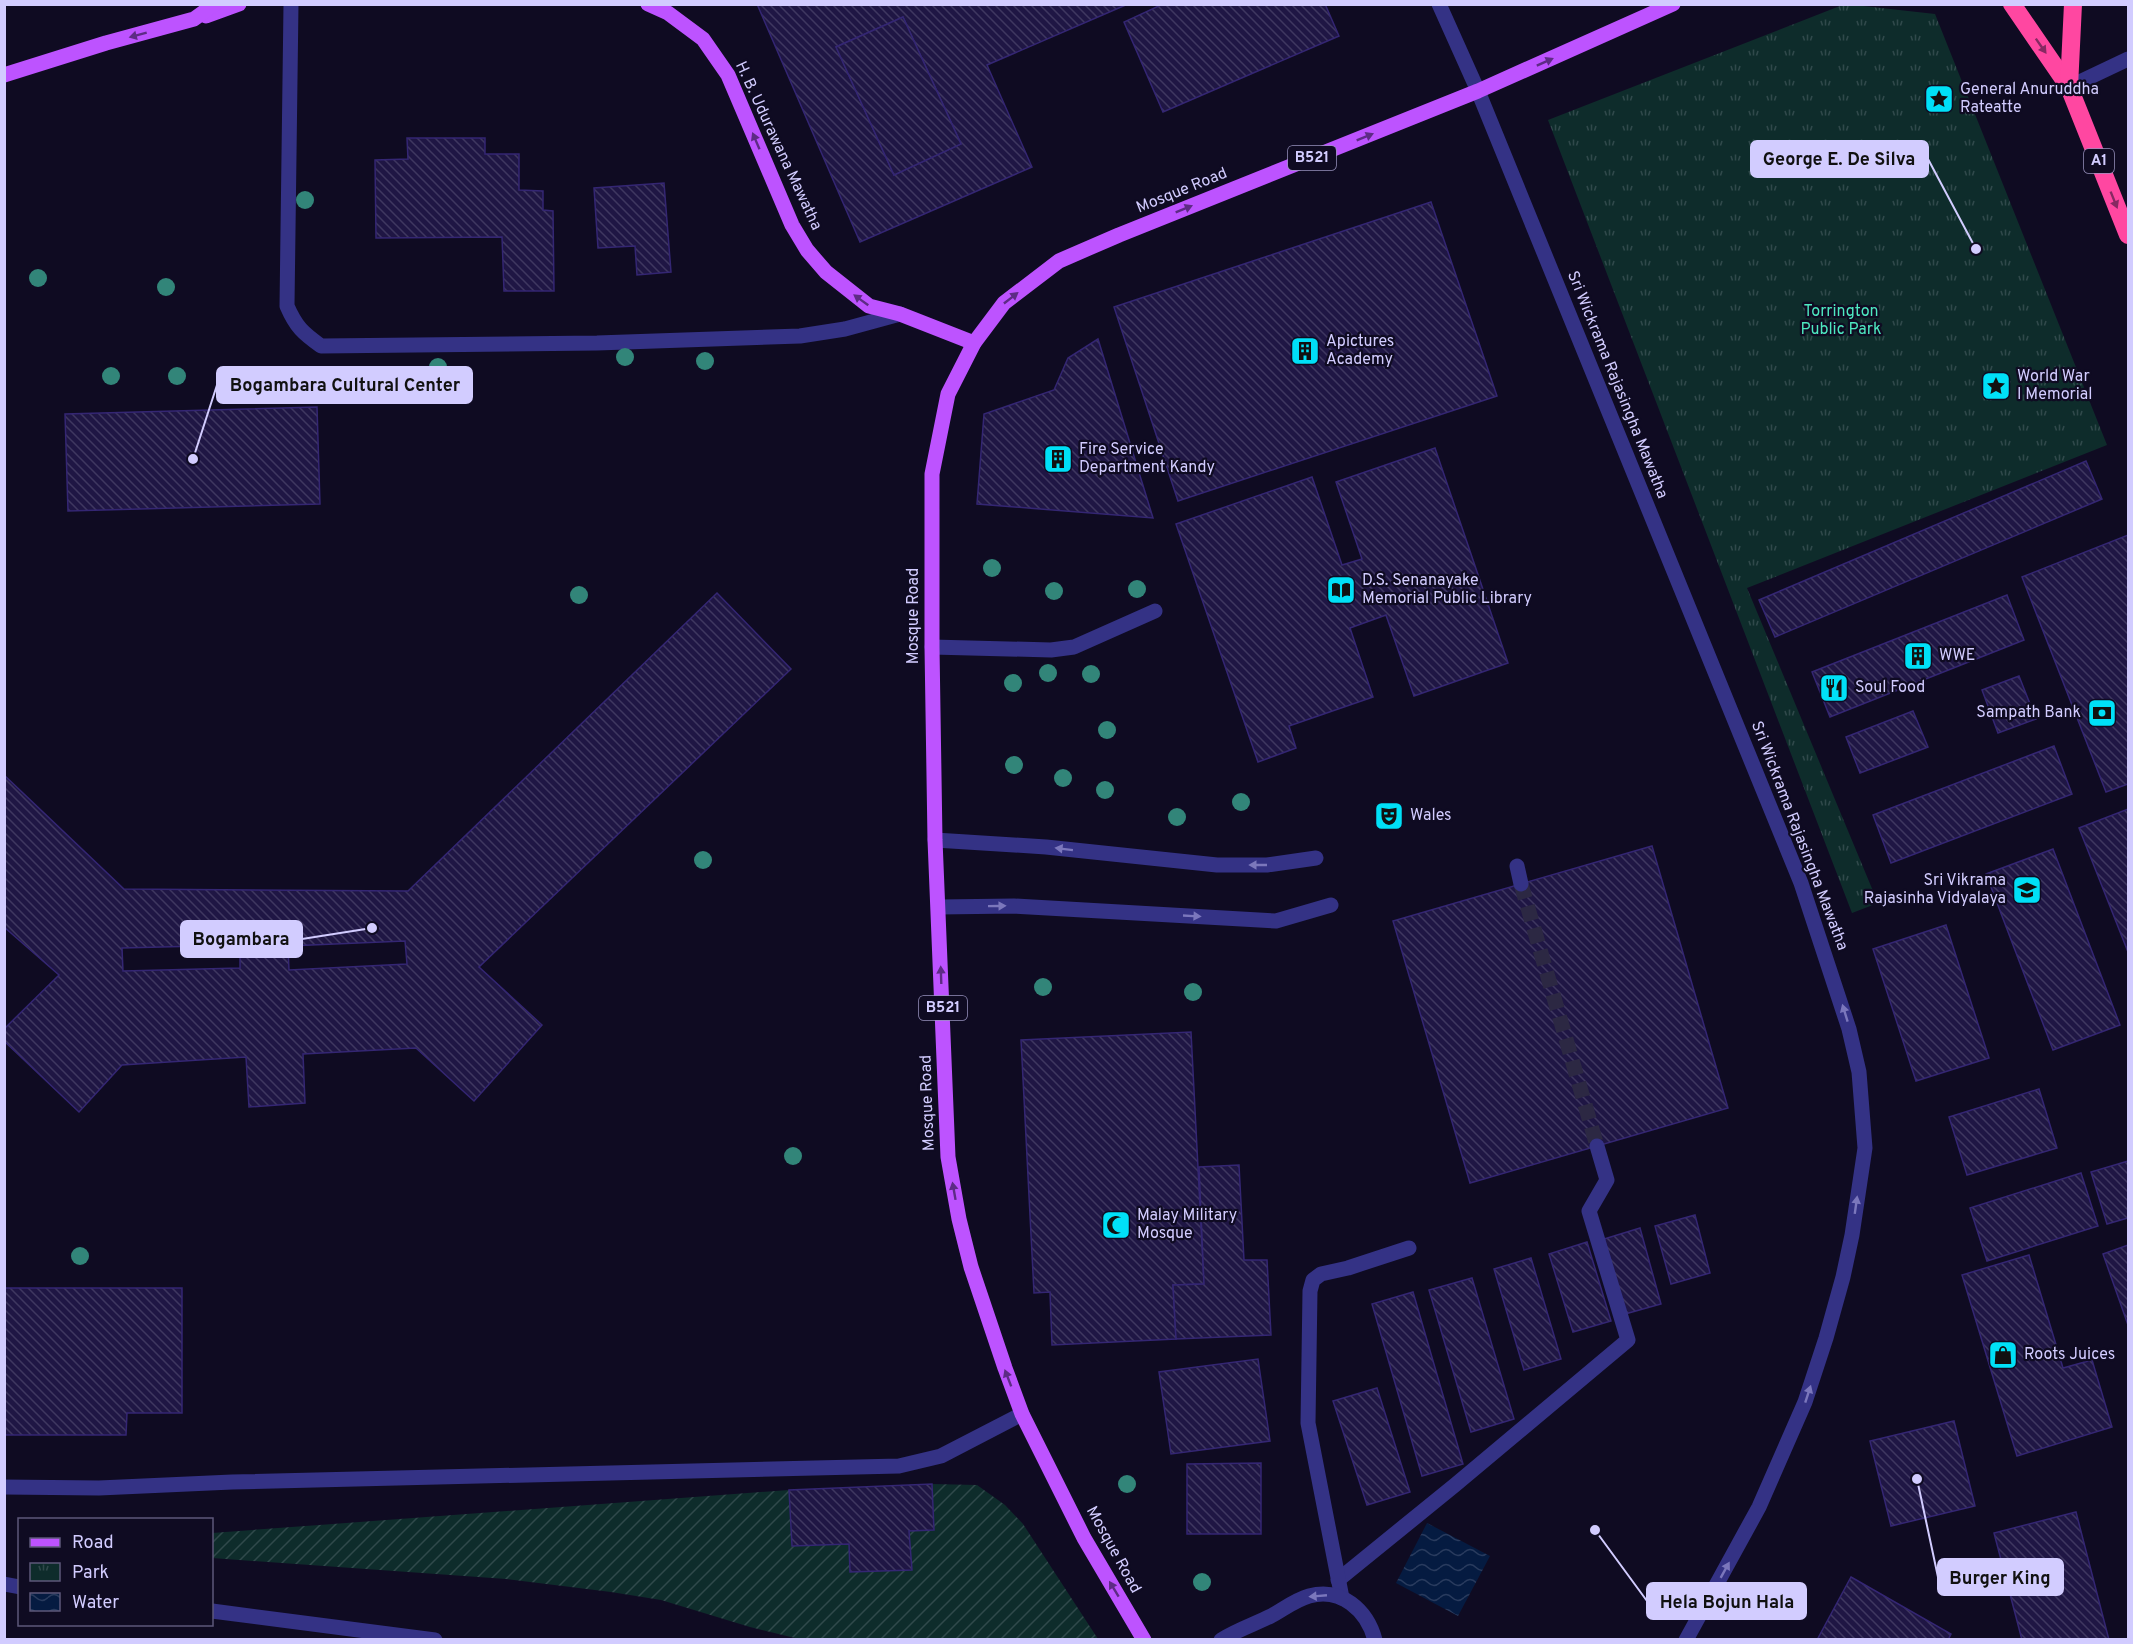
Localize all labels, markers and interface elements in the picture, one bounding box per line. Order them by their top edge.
one-way arrow [129,30,147,40]
one-way arrow [2035,38,2046,54]
one-way arrow [1536,57,1554,67]
street label: H. B. Udurawana Mawatha [730,58,826,234]
place label: General Anuruddha Rateatte [1960,80,2099,118]
place icon: General Anuruddha Rateatte [1923,83,1955,115]
one-way arrow [752,132,761,149]
one-way arrow [1356,132,1374,142]
callout: George E. De Silva [1751,141,1928,177]
road number: B521 [1288,146,1336,170]
text: George E. De Silva [1763,149,1915,172]
road number: A1 [2084,149,2114,173]
street label: Mosque Road [1134,164,1230,218]
one-way arrow [2110,191,2120,209]
one-way arrow [1175,204,1193,214]
street label: Sri Wickrama Rajasingha Mawatha [1562,268,1672,502]
one-way arrow [1004,292,1019,304]
one-way arrow [854,294,870,306]
park label: Torrington Public Park [1801,302,1881,340]
place label: Apictures Academy [1326,332,1394,370]
building icon: Apictures Academy [1289,335,1321,367]
callout: Bogambara Cultural Center [217,367,472,403]
place label: World War I Memorial [2017,367,2092,405]
place icon: World War I Memorial [1980,370,2012,402]
text: Bogambara Cultural Center [230,375,461,398]
place label: Fire Service Department Kandy [1079,440,1215,478]
building icon: Fire Service Department Kandy [1042,443,1074,475]
street label: Mosque Road [904,568,924,664]
place label: D.S. Senanayake Memorial Public Library [1362,571,1532,609]
library icon: D.S. Senanayake Memorial Public Library [1325,574,1357,606]
building icon: WWE [1902,640,1934,672]
place label: WWE [1939,646,1975,666]
restaurant icon: Soul Food [1818,672,1850,704]
place label: Soul Food [1855,678,1925,698]
bank icon: Sampath Bank [2086,697,2118,729]
place label: Sampath Bank [1976,703,2081,723]
street label: Sri Wickrama Rajasingha Mawatha [1746,719,1852,953]
theatre icon: Wales [1373,800,1405,832]
place label: Wales [1410,806,1452,826]
one-way arrow [1054,845,1073,854]
one-way arrow [1249,860,1268,870]
place label: Sri Vikrama Rajasinha Vidyalaya [1864,871,2006,909]
school or university icon: Sri Vikrama Rajasinha Vidyalaya [2011,874,2043,906]
one-way arrow [988,901,1007,911]
one-way arrow [1182,912,1201,921]
callout: Bogambara [181,921,302,957]
text: Bogambara [192,929,290,952]
one-way arrow [937,966,946,985]
road number: B521 [919,996,967,1020]
one-way arrow [1839,1004,1849,1022]
street label: Mosque Road [916,1055,940,1151]
one-way arrow [949,1181,958,1200]
one-way arrow [1852,1196,1861,1215]
place label: Malay Military Mosque [1137,1206,1237,1244]
mosque icon: Malay Military Mosque [1100,1209,1132,1241]
shop icon: Roots Juices [1987,1339,2019,1371]
place label: Roots Juices [2024,1345,2115,1365]
one-way arrow [1003,1368,1013,1386]
one-way arrow [1803,1385,1813,1403]
street label: Mosque Road [1081,1503,1145,1597]
legend [18,1518,213,1626]
text: Road [72,1532,114,1555]
callout: Burger King [1938,1559,2063,1595]
text: Park [72,1562,109,1585]
one-way arrow [1719,1562,1730,1578]
text: Burger King [1949,1568,2051,1591]
one-way arrow [1109,1581,1120,1597]
callout: Hela Bojun Hala [1647,1583,1806,1619]
one-way arrow [1308,1591,1327,1601]
text: Water [72,1592,119,1615]
text: Hela Bojun Hala [1660,1592,1794,1615]

